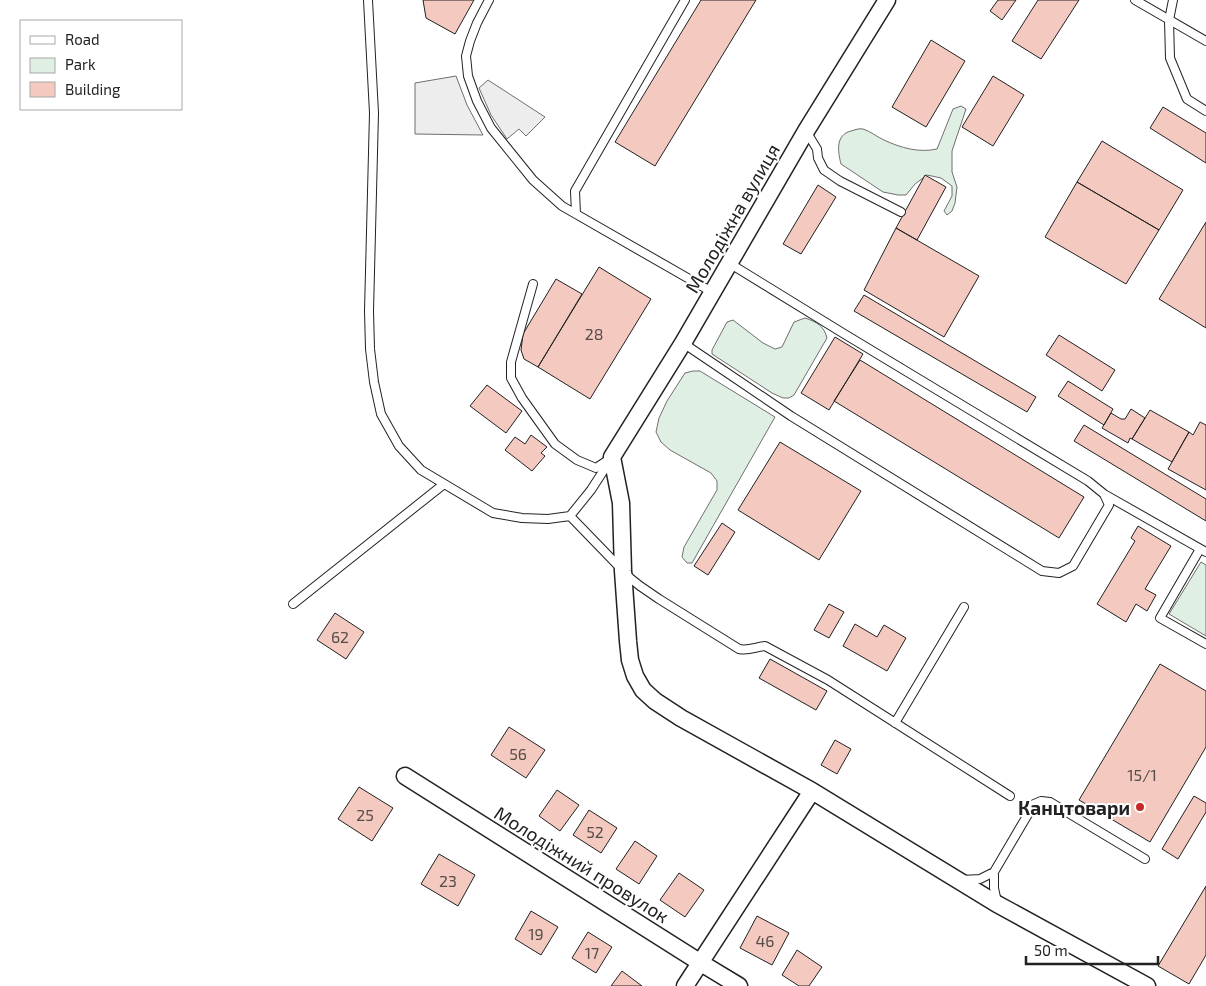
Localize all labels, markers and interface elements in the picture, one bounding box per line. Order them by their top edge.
legend [20,20,182,110]
text: Road [65,30,100,48]
text: Park [65,55,96,73]
text: Building [65,80,121,98]
street label: Молодіжна вулиця [680,139,785,297]
house number: 28 [585,324,603,343]
house number: 62 [331,627,349,646]
house number: 56 [509,744,527,763]
house number: 15/1 [1127,765,1157,784]
place label: Канцтовари [1018,796,1130,819]
street label: Молодіжний провулок [490,801,674,928]
marker: Канцтовари [1134,801,1146,813]
house number: 25 [356,805,374,824]
house number: 52 [586,822,604,841]
house number: 23 [439,871,457,890]
house number: 19 [528,924,544,943]
house number: 46 [756,931,775,950]
scale bar [1026,934,1158,966]
text: 50 m [1034,941,1068,959]
house number: 17 [585,943,599,962]

